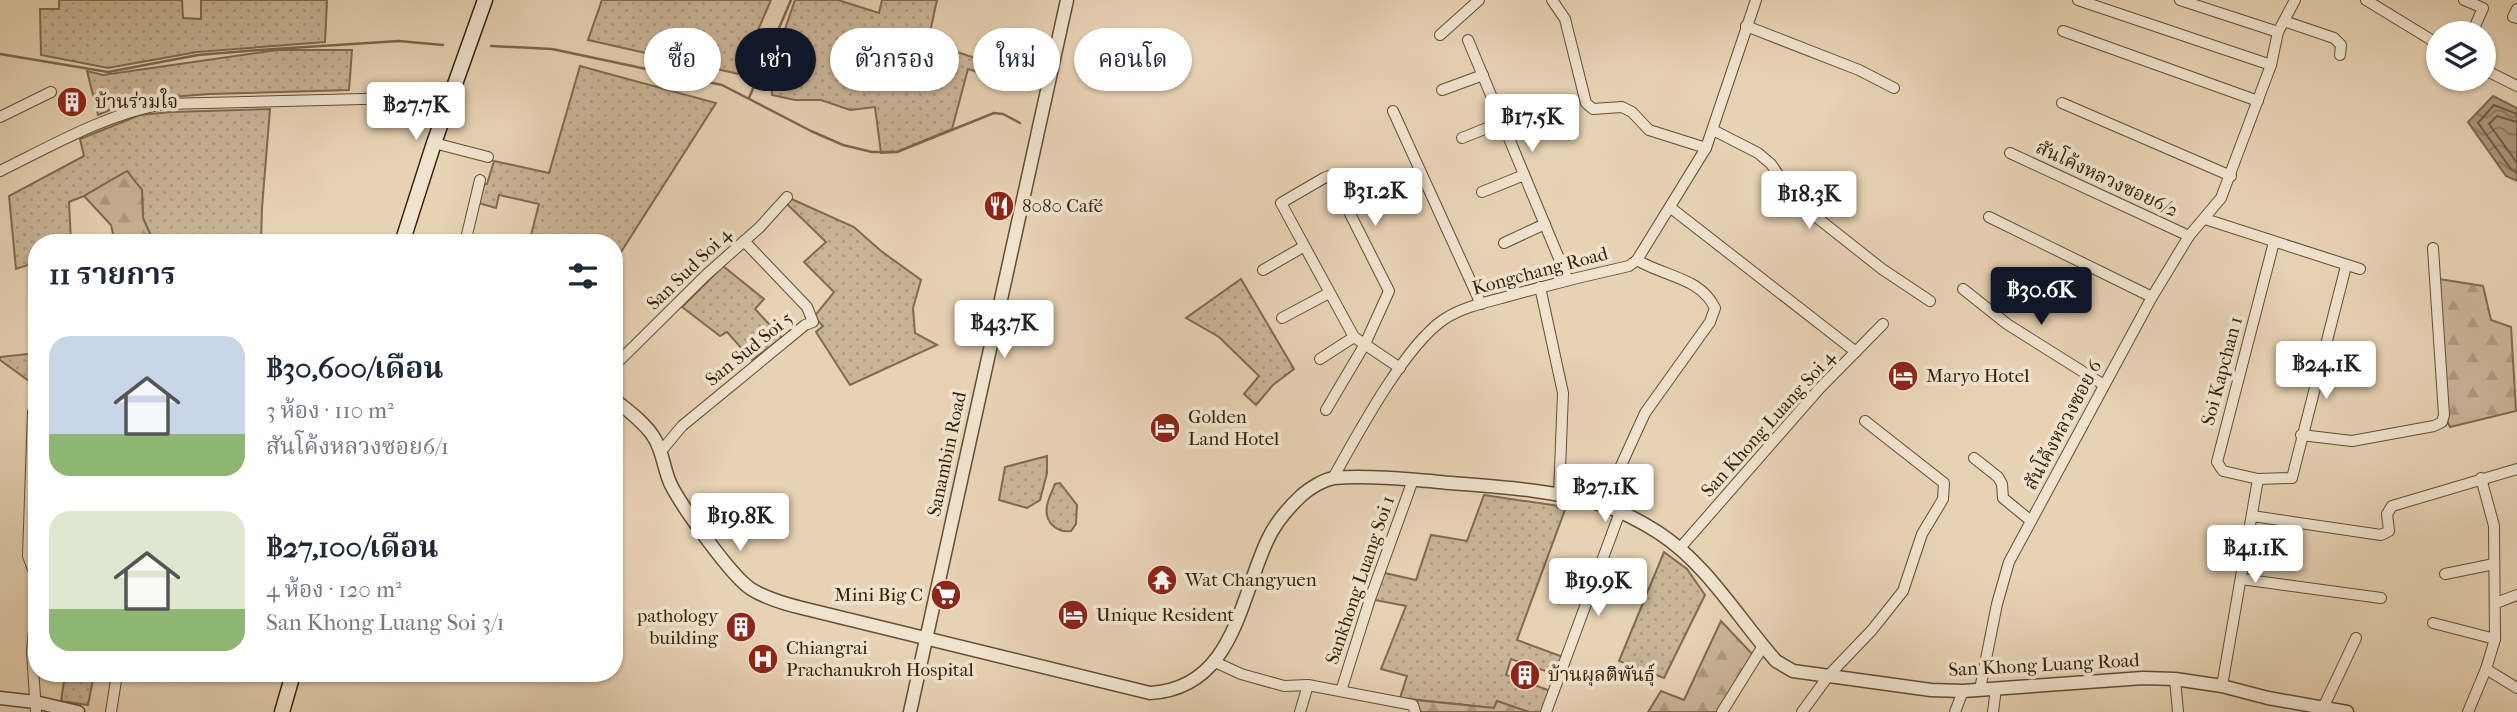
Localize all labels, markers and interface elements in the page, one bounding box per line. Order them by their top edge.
map controls [2426,21,2496,91]
button: layers [2426,21,2496,91]
chip: ซื้อ [644,28,721,91]
chip: เช่า [735,28,816,91]
chip: ตัวกรอง [830,28,959,91]
chip: ใหม่ [973,28,1060,91]
chip: คอนโด [1074,28,1192,91]
pin: ฿27.7K [359,82,473,142]
building icon: บ้านร่วมใจ [55,85,89,119]
place label: บ้านร่วมใจ [95,88,178,113]
text: ฿27.7K [383,91,449,118]
pin: ฿17.5K [1475,94,1589,154]
text: ฿17.5K [1501,103,1563,130]
street label: สันโค้งหลวงซอย6/2 [2032,133,2183,222]
pin: ฿31.2K [1318,168,1432,228]
pin: ฿18.3K [1752,172,1866,231]
text: ฿31.2K [1343,177,1407,204]
text: ฿18.3K [1777,180,1841,207]
restaurant icon: 8080 Café [982,189,1016,223]
place label: 8080 Café [1022,195,1103,217]
street label: San Sud Soi 4 [642,223,736,315]
street label: Kongchang Road [1470,242,1611,300]
text: 11 รายการ [49,257,176,292]
icon: filters [564,257,602,295]
pin: ฿30.6K [1984,268,2098,327]
text: ฿30.6K [2007,276,2075,303]
pin: ฿43.7K [947,300,1061,360]
street label: San Sud Soi 5 [701,307,797,391]
text: ฿43.7K [971,309,1037,336]
street label: Soi Kapchan 1 [2197,314,2247,428]
pin: ฿24.1K [2269,342,2383,401]
street label: San Khong Luang Soi 4 [1696,346,1840,502]
text: ฿24.1K [2292,350,2360,377]
text: ฿30,600/เดือน [266,351,444,386]
street label: สันโค้งหลวงซอย 6 [2016,354,2107,494]
hotel icon: Maryo Hotel [1886,359,1920,393]
icon: home [105,364,189,448]
place label: Maryo Hotel [1926,365,2029,387]
street label: Sanambin Road [923,389,971,518]
text: 3 ห้อง · 110 m² [266,397,394,424]
place label: Golden Land Hotel [1188,406,1279,450]
hotel icon: Golden Land Hotel [1148,411,1182,445]
text: สันโค้งหลวงซอย6/1 [266,433,449,460]
pin: ฿27.1K [1548,464,1662,524]
text: ฿27.1K [1573,473,1637,500]
street label: Sankhong Luang Soi 1 [1321,493,1399,667]
pin: ฿19.8K [683,494,797,553]
text: ฿19.8K [707,502,773,529]
pin: ฿41.1K [2198,526,2312,585]
text: ฿27,100/เดือน [266,530,438,565]
text: ฿41.1K [2223,534,2287,561]
icon: home [105,539,189,623]
pin: ฿19.9K [1541,558,1655,618]
temple icon: Wat Changyuen [1145,563,1179,597]
text: ฿19.9K [1565,567,1631,594]
place label: Wat Changyuen [1184,569,1317,591]
text: 4 ห้อง · 120 m² [266,576,402,603]
supermarket icon: Mini Big C [929,578,963,612]
place label: Mini Big C [834,584,923,606]
hotel icon: Unique Resident [1056,598,1090,632]
place label: Unique Resident [1096,604,1234,626]
place label: pathology building [636,605,719,649]
text: San Khong Luang Soi 3/1 [266,609,505,636]
building icon: pathology building [724,610,758,644]
place label: Chiangrai Prachanukroh Hospital [786,637,974,681]
hospital icon: Chiangrai Prachanukroh Hospital [746,642,780,676]
street label: San Khong Luang Road [1948,649,2141,681]
building icon: บ้านผุลติพันธ์ุ [1508,658,1542,692]
place label: บ้านผุลติพันธ์ุ [1548,663,1655,687]

